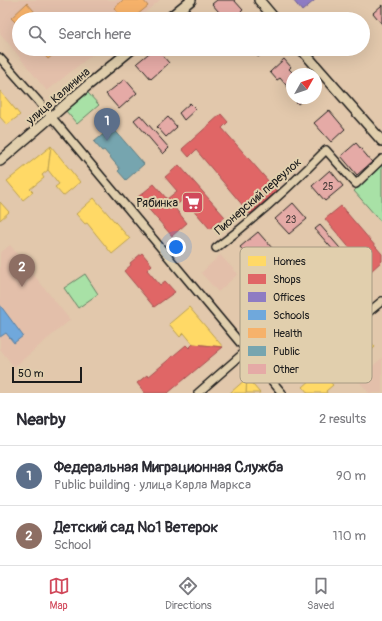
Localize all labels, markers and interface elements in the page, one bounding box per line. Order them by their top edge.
search box [12,12,370,56]
icon: search [26,23,48,45]
text: Search here [58,25,131,44]
street label: улица Калинина [23,64,94,129]
north arrow [286,68,322,104]
pin: 1 [94,108,120,141]
street label: Пионерский переулок [212,155,305,238]
house number: 25 [322,181,334,193]
supermarket icon: Рябинка [180,190,206,216]
place label: Рябинка [136,196,178,211]
house number: 23 [286,214,297,226]
your location [166,237,186,257]
legend [240,247,372,383]
pin: 2 [9,254,35,287]
text: Homes [273,255,306,268]
text: Shops [273,273,301,286]
text: Offices [273,291,305,304]
text: Schools [273,309,310,322]
text: Health [273,327,302,340]
text: Public [273,345,301,358]
text: Other [273,363,299,376]
scale bar [12,365,82,384]
text: 50 m [18,367,44,380]
text: Nearby [16,409,65,430]
text: 2 results [319,411,366,427]
text: Федеральная Миграционная Служба [54,458,283,477]
text: 1 [26,468,32,484]
text: 90 m [336,468,366,484]
text: Public building · улица Карла Маркса [54,477,251,493]
text: Детский сад №1 Ветерок [54,518,218,537]
text: 2 [25,528,33,544]
text: 110 m [333,528,366,544]
text: School [54,537,91,553]
tab: Map [48,575,70,612]
tab: Directions [165,575,212,612]
tab: Saved [307,575,334,612]

